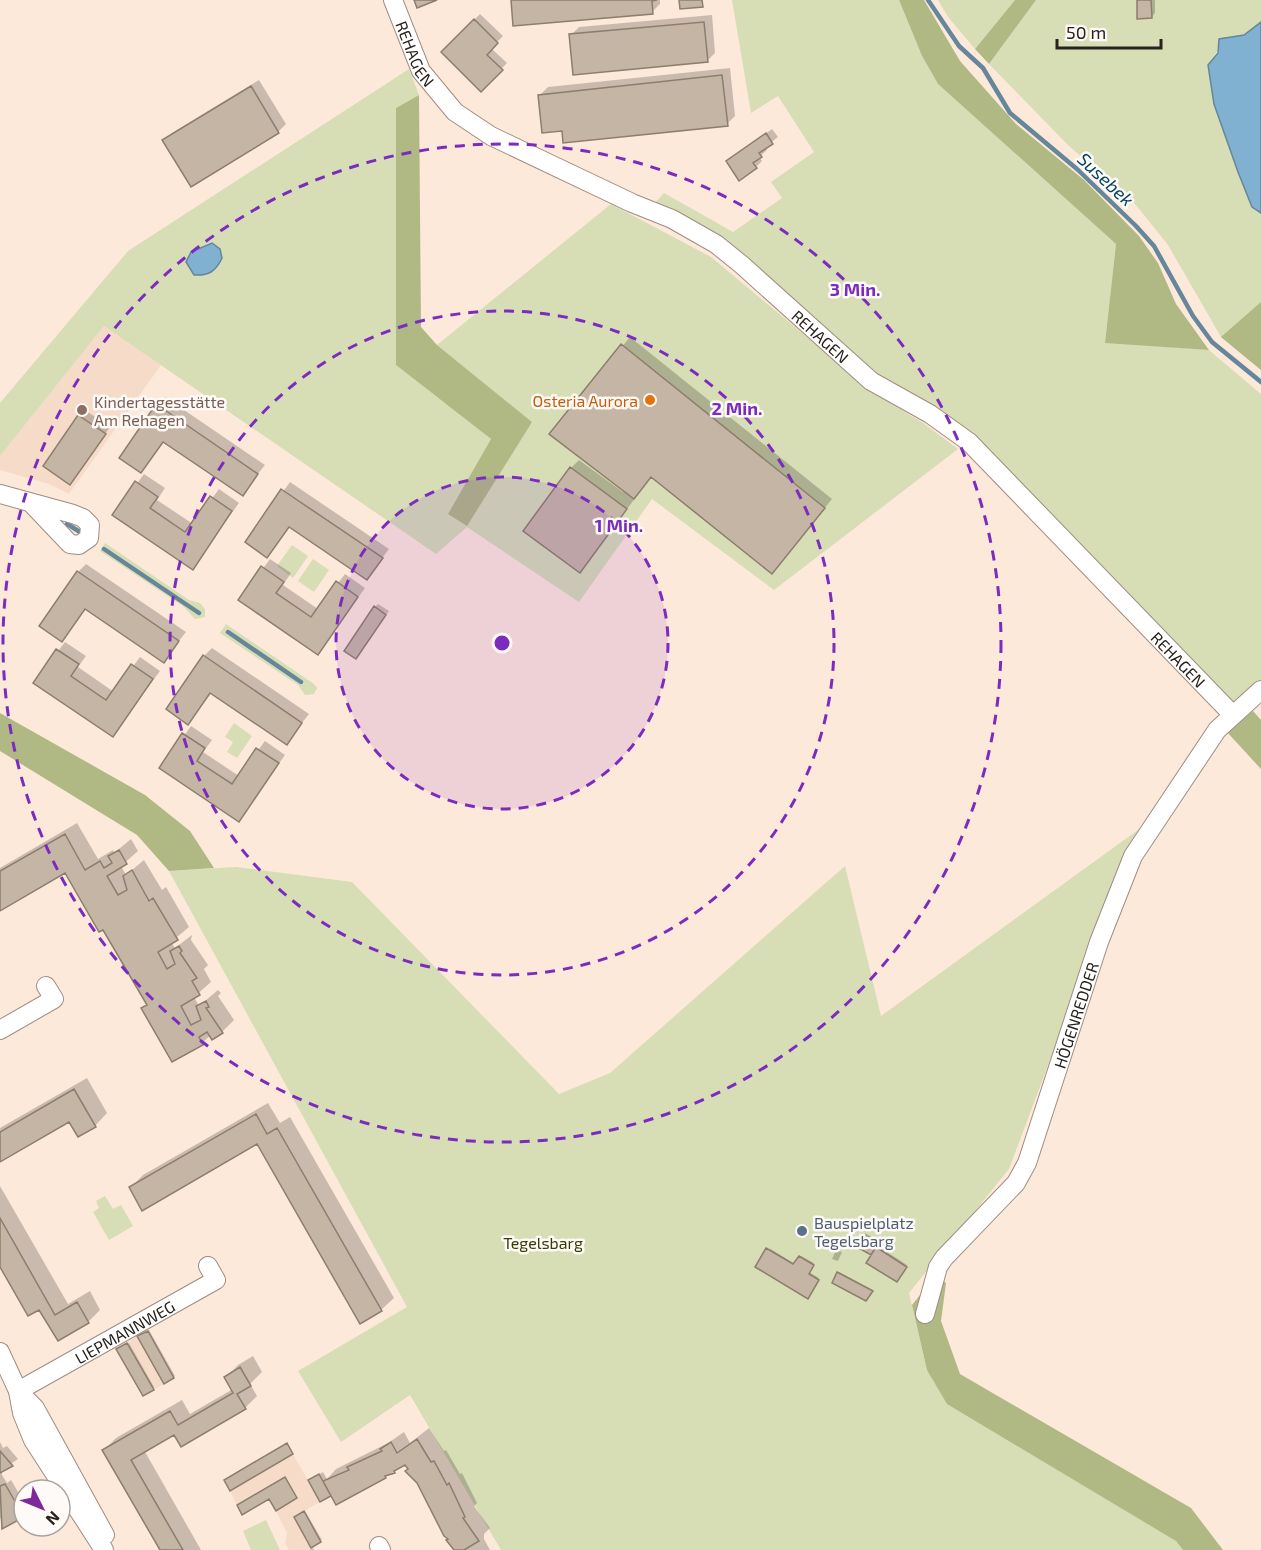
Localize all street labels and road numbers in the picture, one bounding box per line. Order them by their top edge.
street label: REHAGEN [393,18,439,90]
street label: REHAGEN [788,305,853,366]
street label: REHAGEN [1148,627,1210,691]
street label: HÖGENREDDER [1049,959,1101,1071]
street label: LIEPMANNWEG [71,1296,178,1367]

